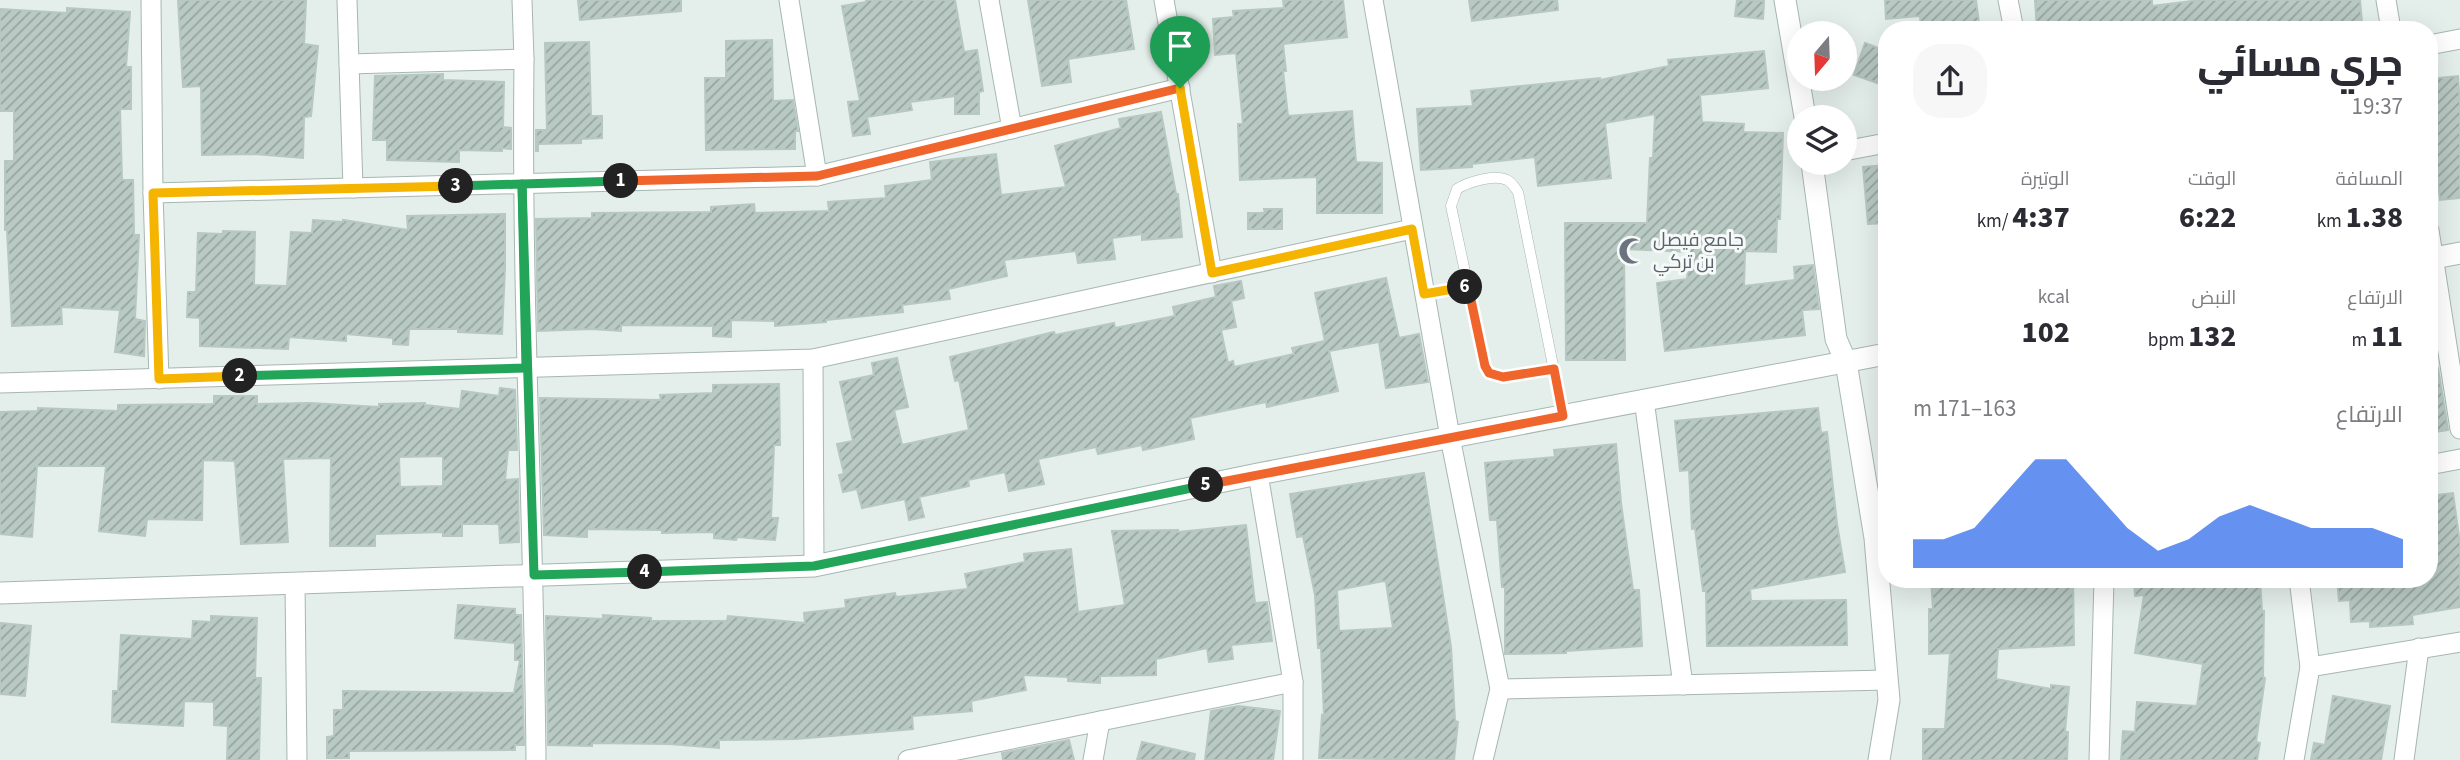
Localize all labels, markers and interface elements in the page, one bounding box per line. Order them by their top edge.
pin [1150,16,1210,88]
north arrow [1787,21,1857,91]
map controls [1787,21,1857,175]
icon: arrive [1161,27,1199,65]
text: جري مسائي [2198,37,2403,91]
button: share [1913,44,1987,118]
text: 19:37 [2352,90,2403,123]
button: layers [1787,105,1857,175]
pin: 1 [604,164,638,198]
text: الوتيرة [2021,166,2070,193]
text: الوقت [2188,166,2236,193]
text: المسافة [2335,166,2403,193]
text: 1 [615,167,626,194]
pin: 3 [438,168,474,204]
text: 3 [450,172,461,199]
text: 4:37 [2012,196,2070,239]
text: 6:22 [2179,196,2236,239]
text: 1.38 [2346,196,2403,239]
text: /km [1977,208,2012,235]
text: km [2317,208,2346,235]
place label: جامع فيصل بن تركي [1653,227,1744,276]
mosque icon: جامع فيصل بن تركي [1617,236,1647,266]
pin: 6 [1448,270,1482,304]
text: 6 [1459,273,1470,300]
text: kcal [2038,284,2070,311]
text: النبض [2192,285,2236,312]
text: الارتفاع [2347,285,2403,312]
text: 102 [2022,311,2070,354]
text: 132 [2188,315,2236,358]
text: 11 [2371,315,2403,358]
text: bpm [2148,327,2188,354]
text: m [2351,327,2371,354]
pin: 2 [222,358,258,394]
text: 2 [234,362,245,389]
text: 163–171 m [1913,392,2016,425]
text: الارتفاع [2336,398,2403,431]
pin: 5 [1188,468,1224,503]
text: 5 [1200,471,1211,498]
pin: 4 [628,554,662,590]
text: 4 [639,558,650,585]

